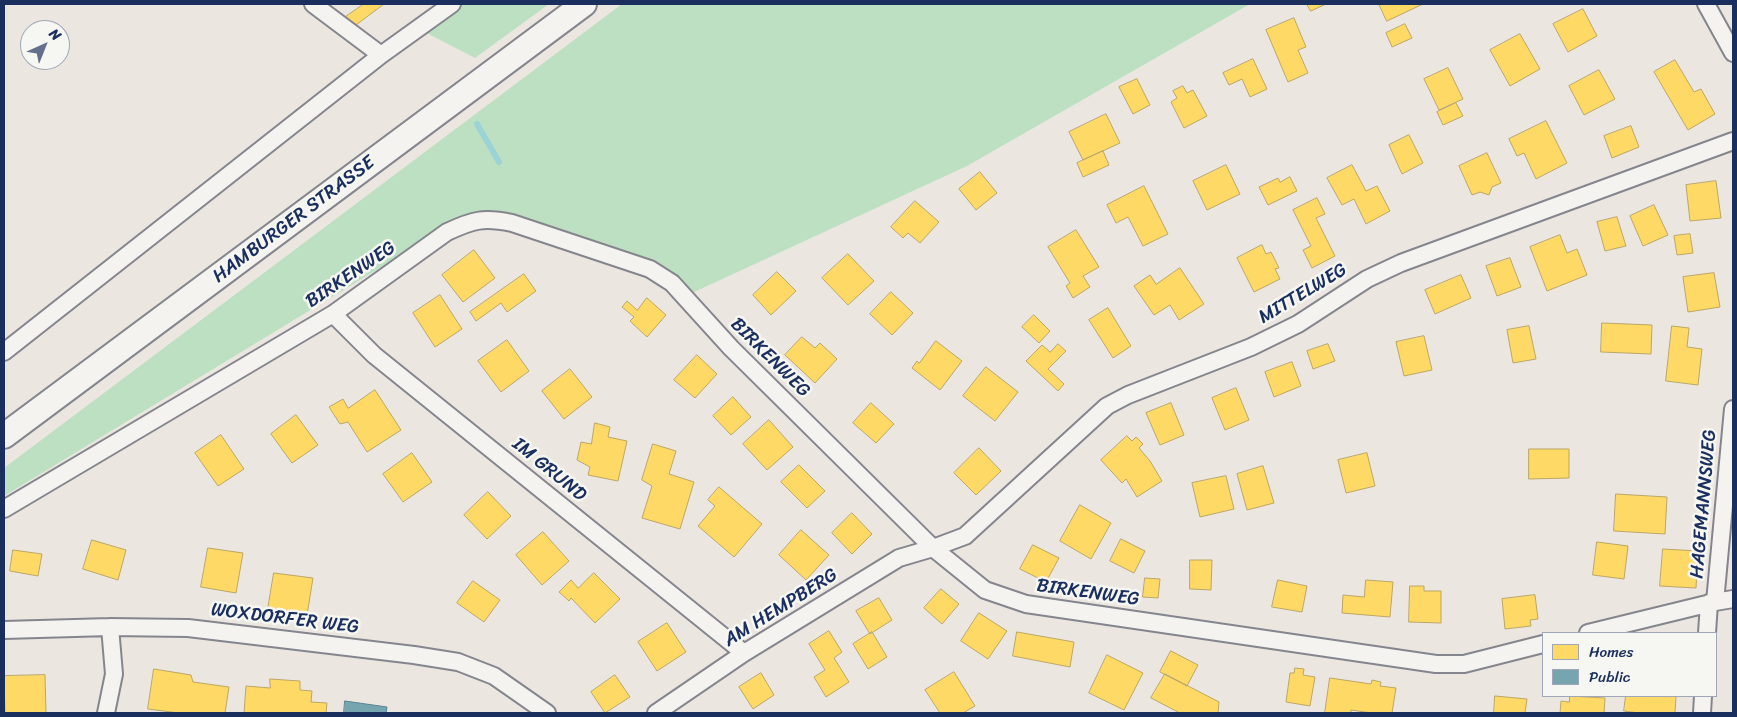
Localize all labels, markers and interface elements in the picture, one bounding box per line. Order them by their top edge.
north arrow [20,20,70,70]
text: N [43,22,67,47]
street label: HAMBURGER STRASSE [208,152,380,288]
street label: BIRKENWEG [302,237,400,313]
street label: MITTELWEG [1255,259,1351,329]
street label: BIRKENWEG [725,313,815,403]
street label: HAGEMANNSWEG [1686,428,1722,580]
street label: IM GRUND [507,433,591,507]
street label: AM HEMPBERG [720,564,842,652]
street label: BIRKENWEG [1035,575,1141,611]
street label: WOXDORFER WEG [210,599,360,639]
legend [1542,632,1717,697]
text: Homes [1589,639,1633,665]
text: Public [1589,664,1630,690]

